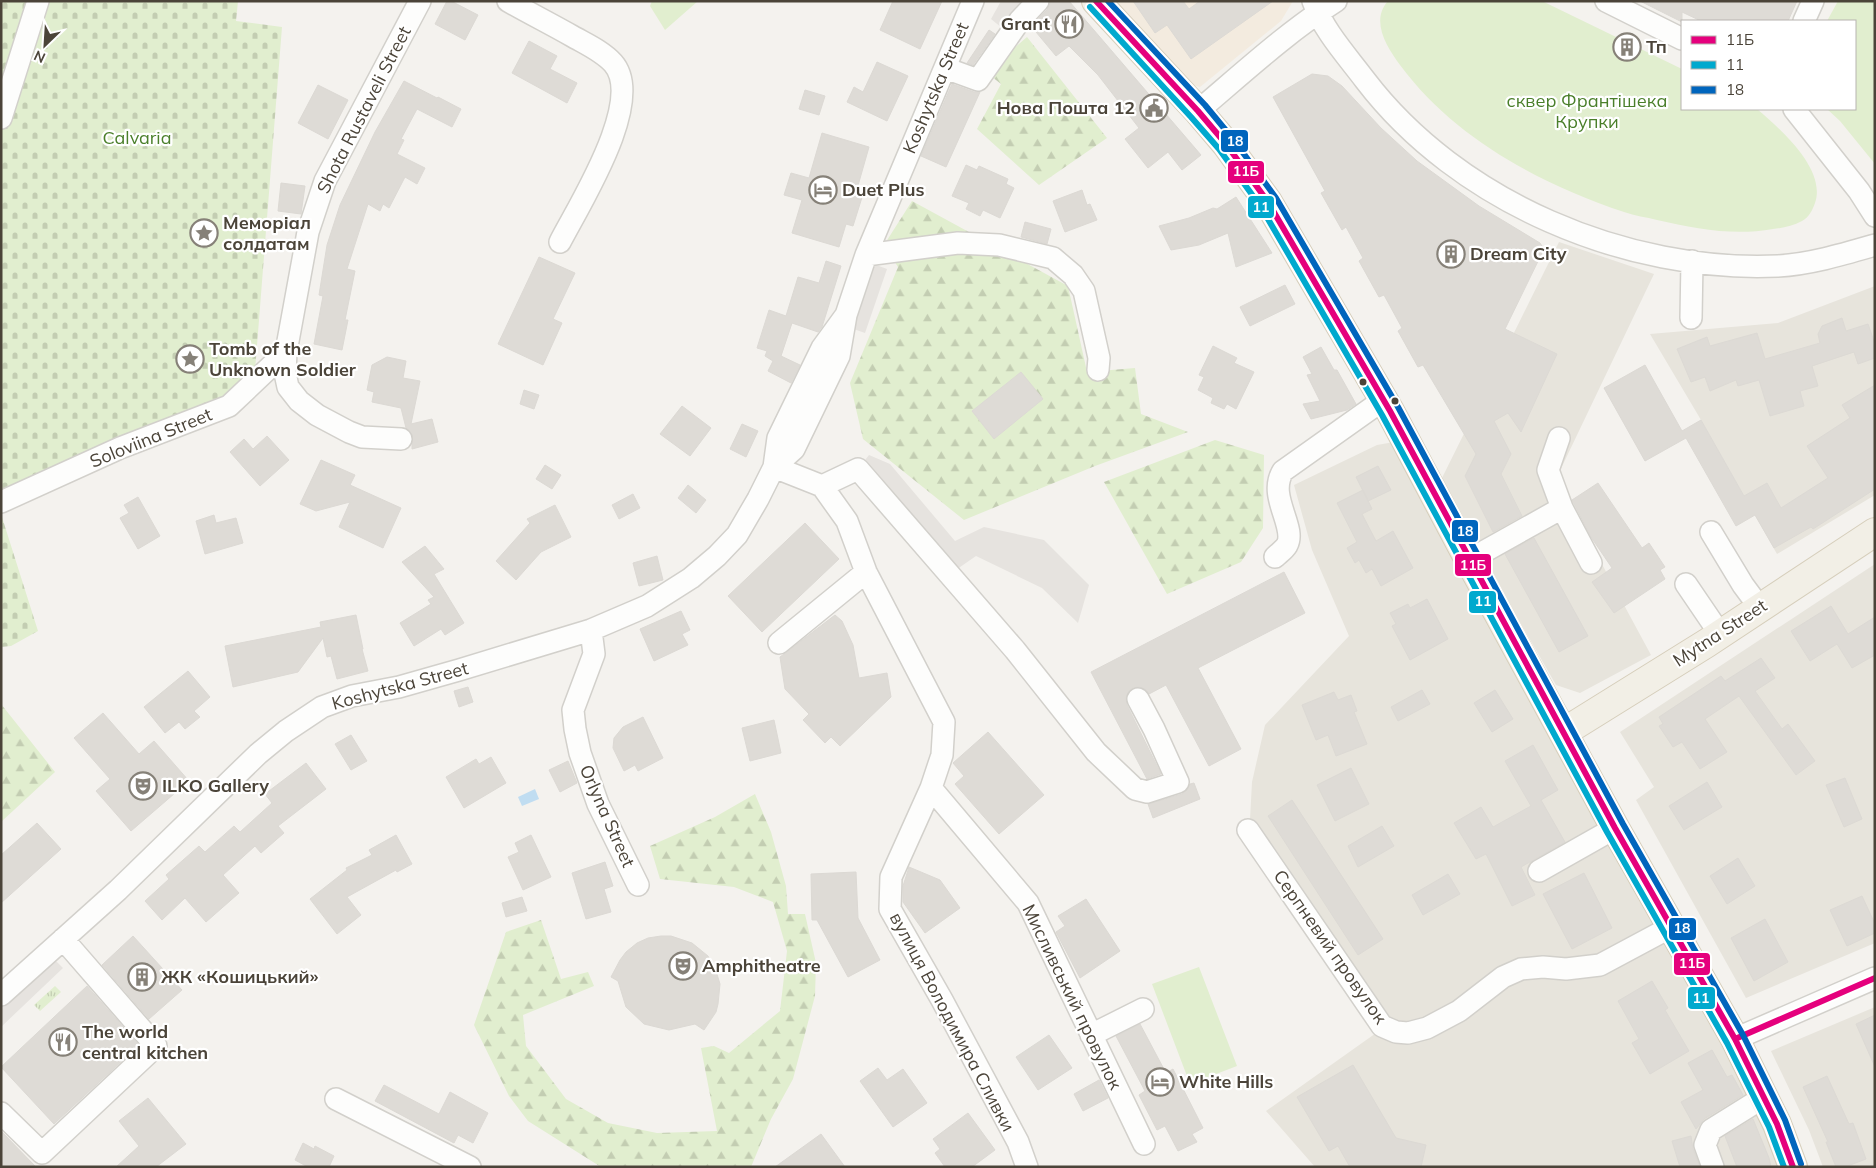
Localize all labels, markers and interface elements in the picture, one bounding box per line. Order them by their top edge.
restaurant icon: Grant [1054,9,1084,39]
place label: Grant [1001,12,1050,35]
street label: Koshytska Street [898,19,974,157]
north arrow [20,20,70,70]
legend [1681,20,1856,110]
street label: Shota Rustaveli Street [311,22,416,197]
text: 11Б [1726,30,1754,49]
building icon: Тп [1612,32,1642,62]
place label: Тп [1646,35,1667,58]
text: N [31,46,48,67]
text: 11 [1726,55,1744,74]
text: 18 [1726,80,1744,99]
park label: сквер Франтішека Крупки [1507,89,1667,133]
public building icon: Нова Пошта 12 [1139,93,1169,123]
place label: Нова Пошта 12 [997,96,1135,119]
park label: Calvaria [103,126,171,149]
line badge: 18 [1220,129,1249,153]
text: 18 [1227,132,1243,150]
line badge: 11Б [1227,160,1265,184]
text: 11Б [1233,162,1260,180]
hotel icon: Duet Plus [808,175,838,205]
place label: Duet Plus [842,178,924,201]
line badge: 11 [1247,195,1275,219]
text: 11 [1253,198,1269,216]
place label: Меморіал солдатам [223,211,311,255]
place icon: Меморіал солдатам [189,218,219,248]
building icon: Dream City [1436,239,1466,269]
place label: Dream City [1470,242,1567,265]
place label: Tomb of the Unknown Soldier [209,337,357,381]
place icon: Tomb of the Unknown Soldier [175,344,205,374]
unlabelled marker [1358,377,1368,387]
unlabelled marker [1390,396,1400,406]
street label: Soloviina Street [86,403,215,473]
line badge: 18 [1451,519,1479,543]
text: 18 [1457,522,1473,540]
line badge: 11Б [1454,553,1492,577]
text: 11Б [1460,556,1487,574]
line badge: 11 [1468,590,1497,614]
text: 11 [1475,592,1491,610]
street label: Mytna Street [1668,594,1771,671]
street label: Koshytska Street [329,656,471,715]
street label: Orlyna Street [575,761,640,871]
theatre icon: ILKO Gallery [128,771,158,801]
place label: ILKO Gallery [162,774,269,797]
street label: Серпневий провулок [1269,865,1392,1028]
street label: Мисливський провулок [1018,900,1128,1094]
street label: вулиця Володимира Сливки [885,908,1020,1135]
line badge: 18 [1668,917,1697,941]
text: 18 [1674,919,1690,937]
theatre icon: Amphitheatre [668,951,698,981]
line badge: 11Б [1673,952,1711,976]
place label: Amphitheatre [702,954,821,977]
text: 11Б [1679,954,1706,972]
building icon: ЖК «Кошицький» [127,962,157,992]
place label: ЖК «Кошицький» [161,965,319,988]
line badge: 11 [1687,986,1716,1010]
text: 11 [1693,989,1709,1007]
place label: The world central kitchen [82,1020,208,1064]
restaurant icon: The world central kitchen [48,1027,78,1057]
hotel icon: White Hills [1145,1067,1175,1097]
place label: White Hills [1179,1070,1273,1093]

